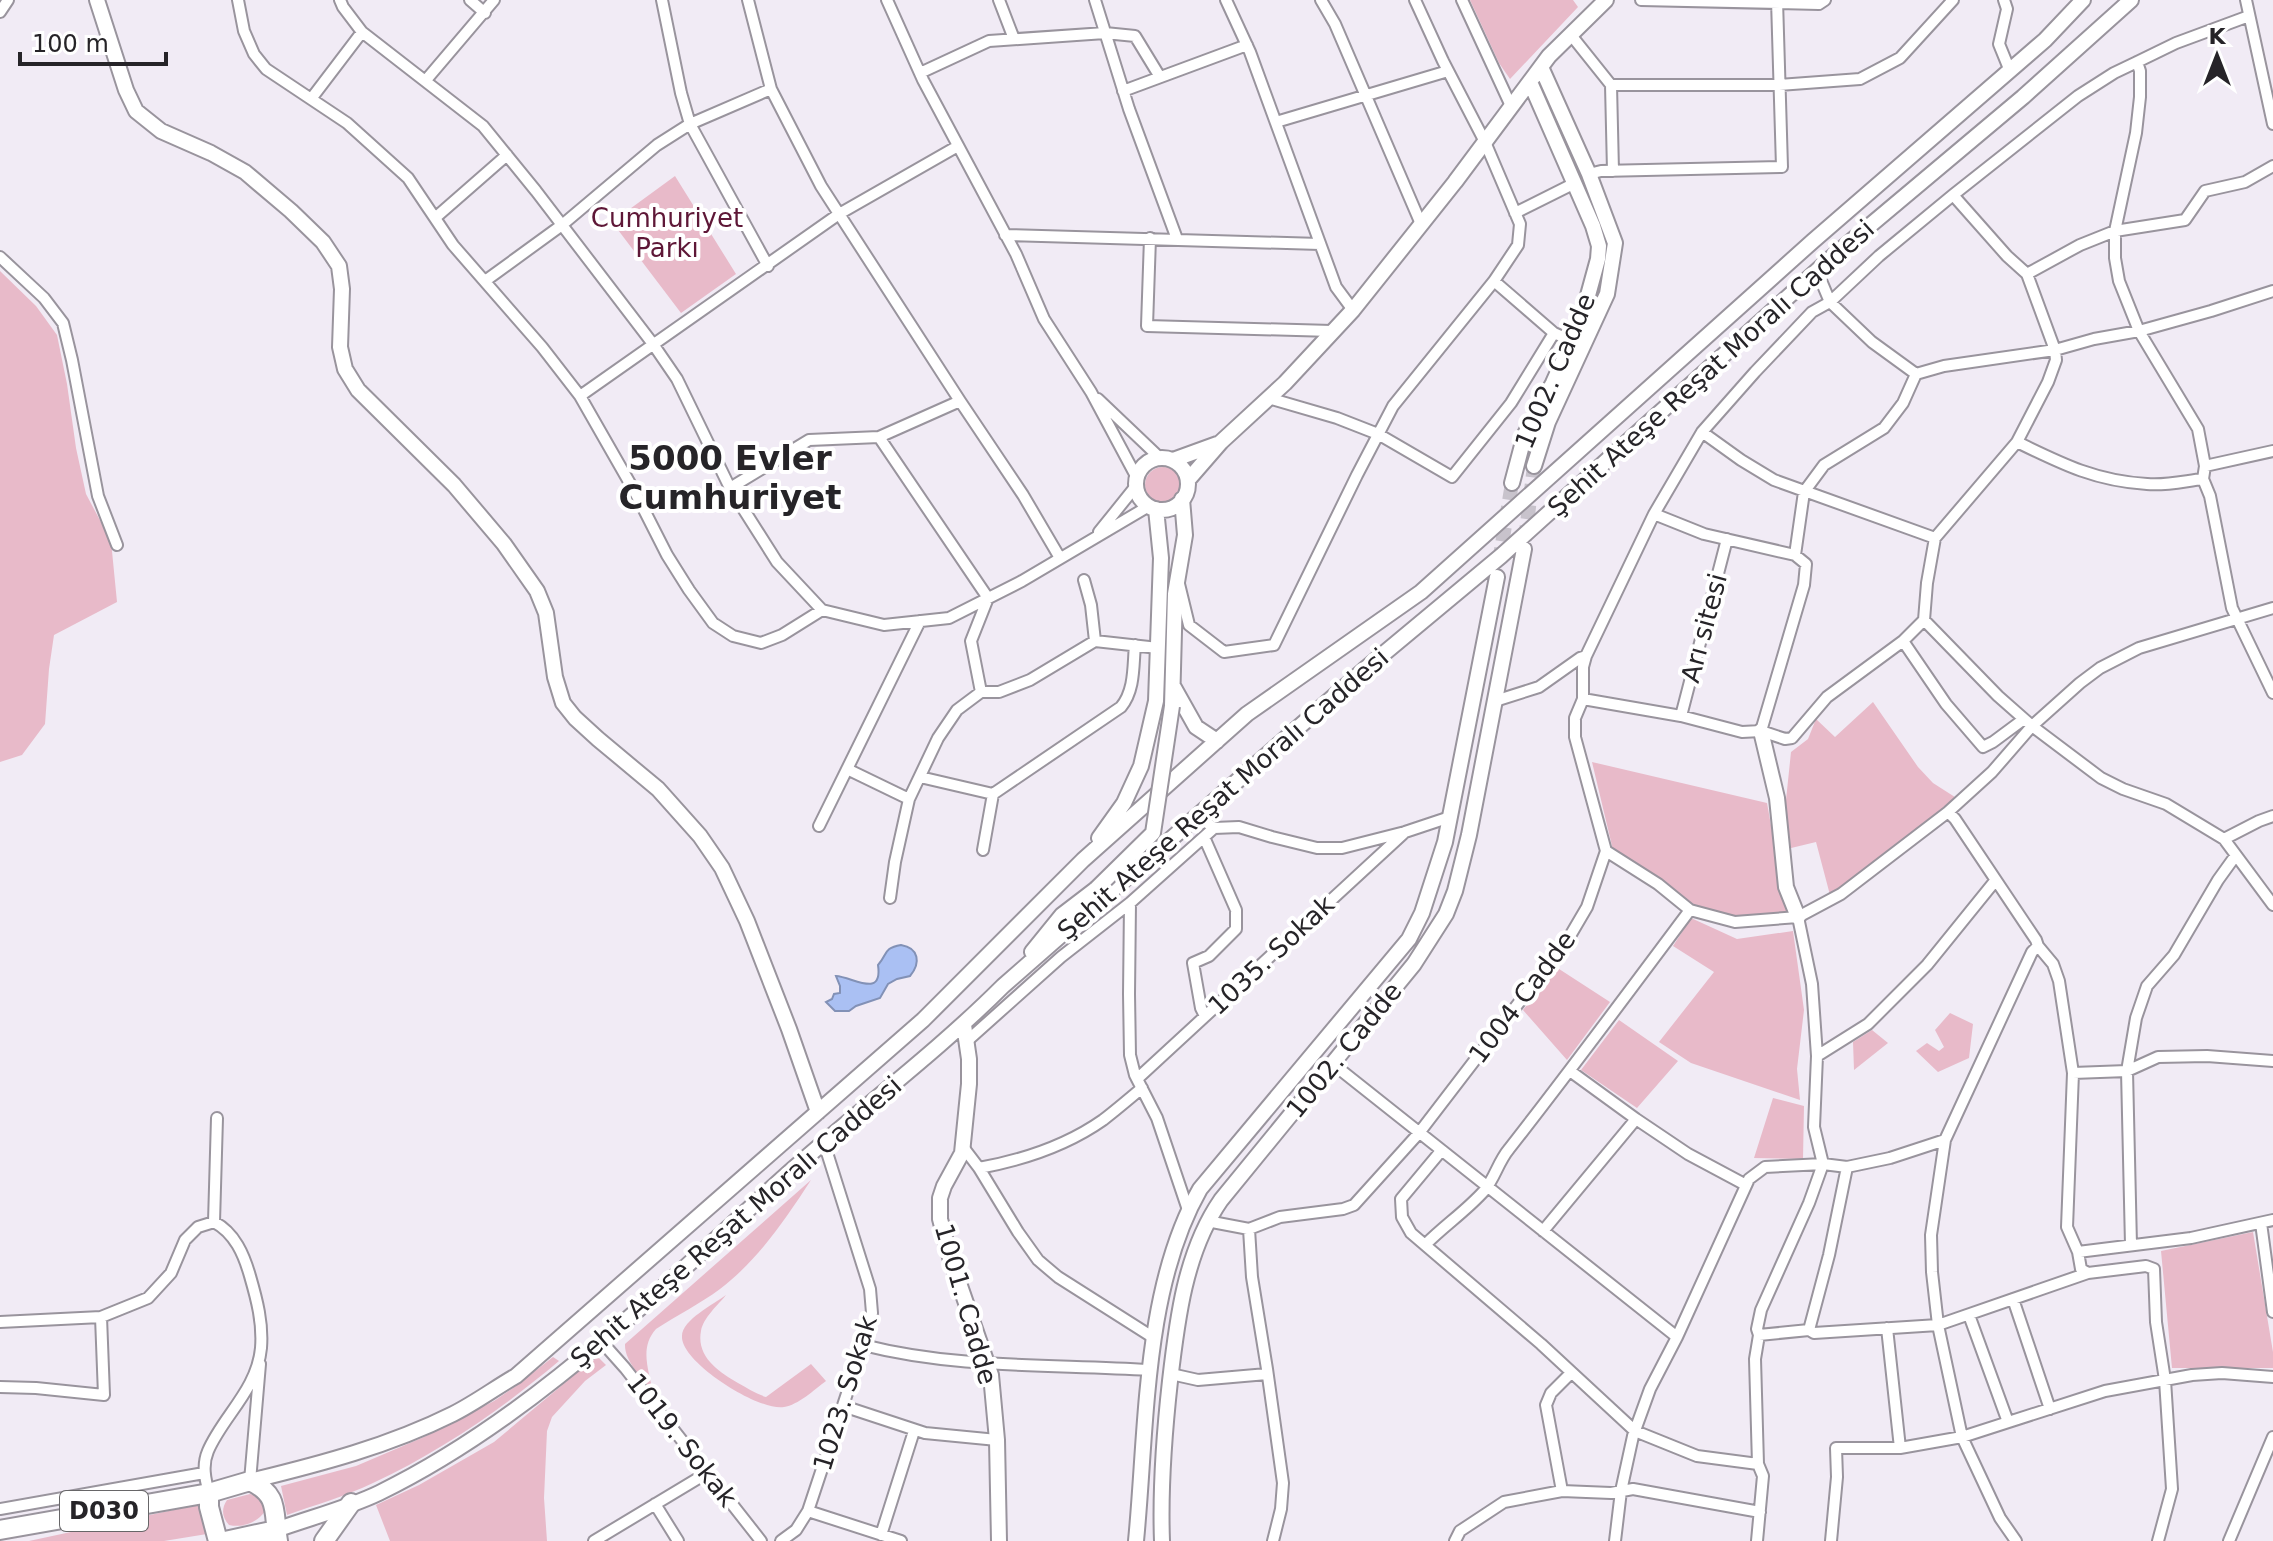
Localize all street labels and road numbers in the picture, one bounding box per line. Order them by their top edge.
street label: Şehit Ateşe Reşat Moralı Caddesi [1542,214,1880,522]
street label: 1002. Cadde [1509,289,1601,453]
street label: Arı sitesi [1675,570,1733,686]
street label: Şehit Ateşe Reşat Moralı Caddesi [1052,642,1394,946]
street label: 1035. Sokak [1202,889,1340,1021]
street label: 1004 Cadde [1463,925,1581,1069]
street label: 1002. Cadde [1280,976,1408,1124]
street label: Şehit Ateşe Reşat Moralı Caddesi [565,1070,907,1374]
street label: 1001. Cadde [929,1220,1003,1388]
street label: 1023. Sokak [807,1312,883,1474]
street label: 1019. Sokak [621,1367,743,1513]
road number: D030 [60,1491,148,1531]

